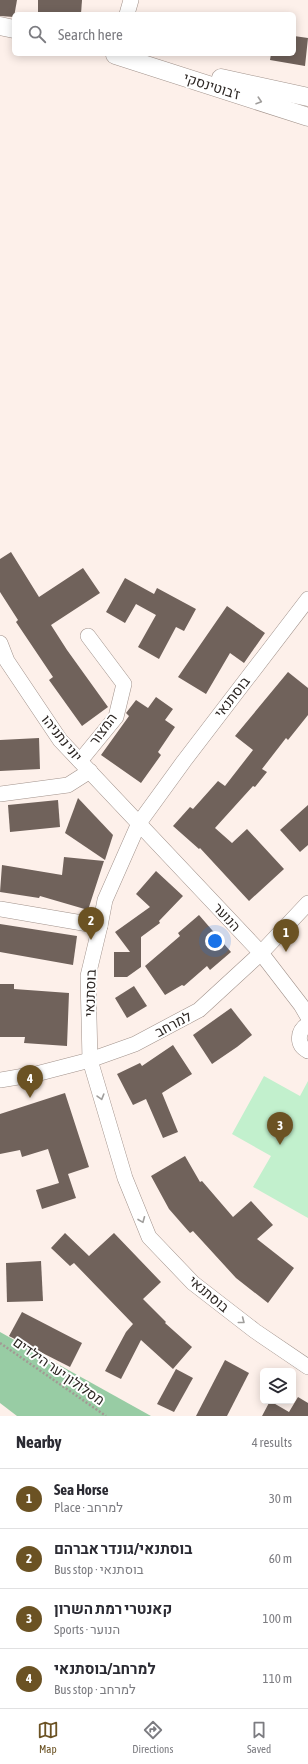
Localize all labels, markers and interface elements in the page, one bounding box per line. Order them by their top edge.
search box [12,12,296,56]
icon: search [26,23,48,45]
text: Search here [58,26,123,43]
street label: ז'בוטינסקי [182,69,242,103]
one-way arrow [255,96,262,105]
street label: בוסתנאי [211,673,253,721]
street label: המצור [86,710,120,748]
street label: יוני נתניהו [38,712,86,764]
street label: הנוער [210,900,244,934]
pin: 2 [78,907,104,940]
pin: 1 [273,919,299,952]
your location [205,931,225,951]
street label: בוסתנאי [81,968,99,1017]
street label: למרחב [152,1008,194,1040]
pin: 4 [17,1065,43,1098]
one-way arrow [96,1093,105,1100]
pin: 3 [267,1112,293,1145]
one-way arrow [138,1217,146,1224]
street label: בוסתנאי [186,1273,233,1316]
one-way arrow [238,1317,245,1324]
street label: מסלולון יער הילדים [10,1334,108,1408]
map controls [260,1368,296,1404]
button: layers [260,1368,296,1404]
text: Nearby [16,1432,62,1452]
text: 4 results [252,1435,292,1450]
text: Sea Horse [54,1481,108,1498]
text: 1 [26,1491,32,1506]
text: 30 m [269,1491,292,1506]
text: Place · למרחב [54,1500,123,1515]
text: בוסתנאי/גונדר אברהם [54,1540,192,1557]
text: 2 [26,1551,32,1566]
text: 60 m [269,1551,292,1566]
text: Bus stop · בוסתנאי [54,1562,144,1577]
text: קאנטרי רמת השרון [54,1600,172,1617]
text: 3 [26,1611,32,1626]
text: 100 m [263,1611,292,1626]
text: Sports · הנוער [54,1622,120,1637]
text: למרחב/בוסתנאי [54,1660,156,1677]
text: 4 [26,1671,32,1686]
text: 110 m [263,1671,292,1686]
text: Bus stop · למרחב [54,1682,136,1697]
tab: Map [37,1719,59,1755]
tab: Directions [132,1719,173,1755]
tab: Saved [247,1719,271,1755]

